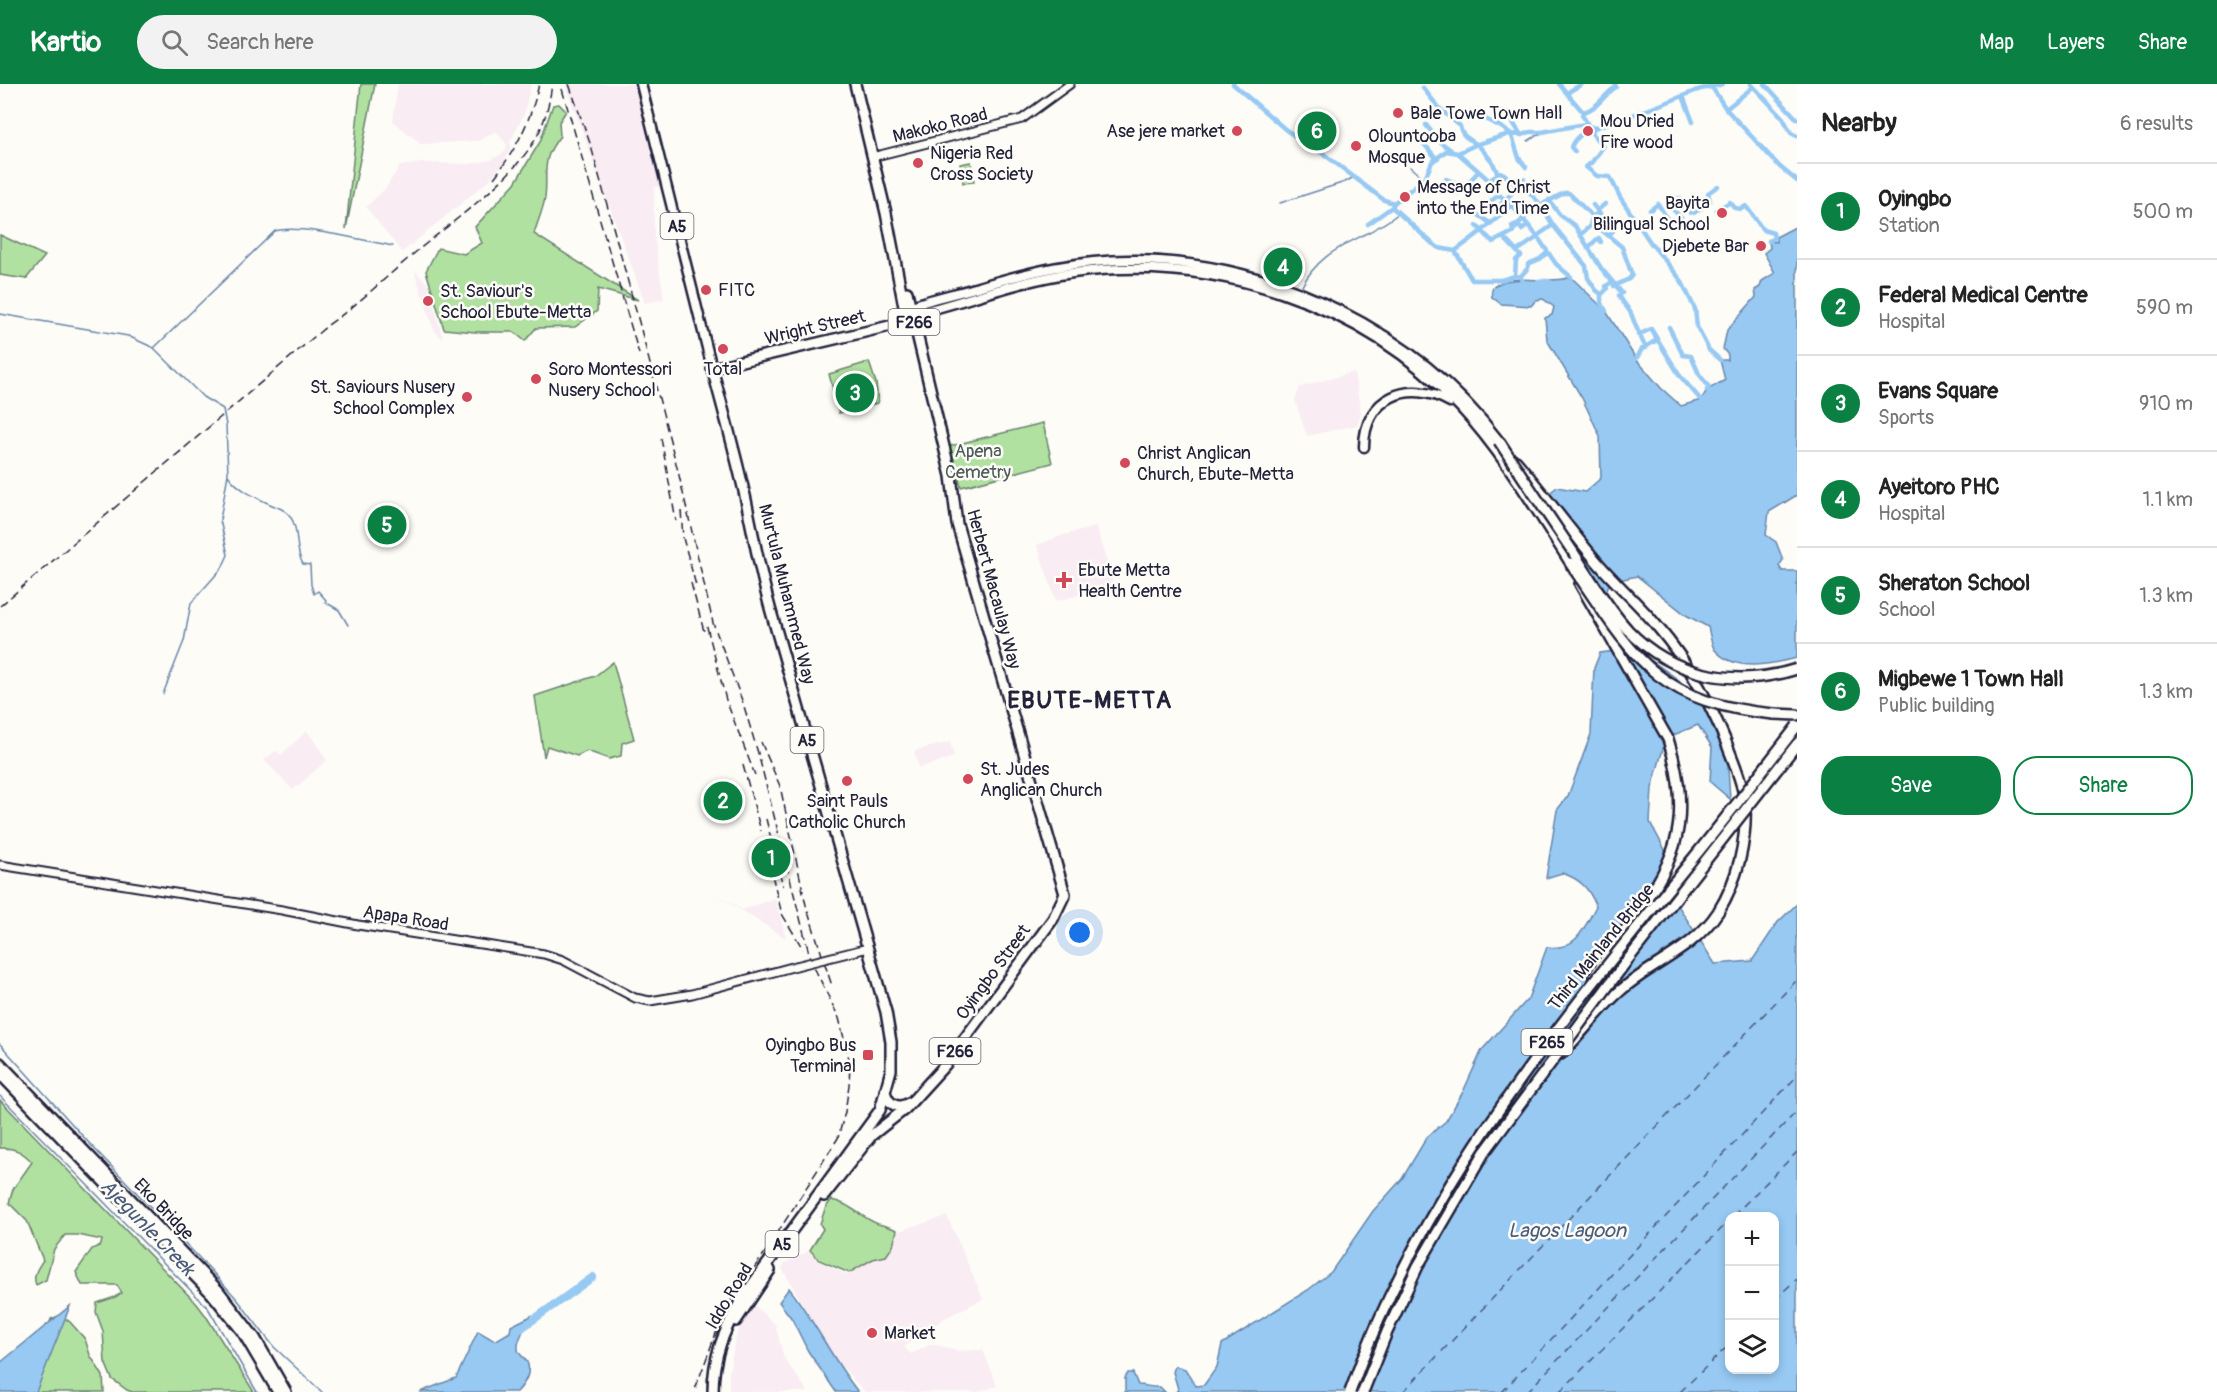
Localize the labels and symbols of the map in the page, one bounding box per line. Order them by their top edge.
place label: Bale Towe Town Hall [1410,102,1562,125]
street label: Makoko Road [890,103,990,148]
marker: Bale Towe Town Hall [1391,106,1405,120]
pin: 6 [1298,108,1336,154]
place label: Mou Dried Fire wood [1600,110,1674,154]
place label: Ase jere market [1106,120,1226,143]
marker: Ase jere market [1230,124,1244,138]
marker: Mou Dried Fire wood [1581,124,1595,138]
place label: Olountooba Mosque [1368,125,1456,169]
marker: Olountooba Mosque [1349,139,1363,153]
place label: Nigeria Red Cross Society [930,142,1033,186]
marker: Nigeria Red Cross Society [911,156,925,170]
place label: Message of Christ into the End Time [1417,176,1551,220]
marker: Message of Christ into the End Time [1398,190,1412,204]
place label: Bayita Bilingual School [1593,192,1710,236]
marker: Bayita Bilingual School [1715,206,1729,220]
road number: A5 [660,213,694,239]
place label: Djebete Bar [1662,235,1750,258]
marker: Djebete Bar [1754,239,1768,253]
pin: 4 [1264,244,1302,290]
place label: FITC [718,279,755,302]
place label: St. Saviour's School Ebute-Metta [440,280,591,324]
marker: FITC [699,283,713,297]
marker: St. Saviour's School Ebute-Metta [421,294,435,308]
street label: Wright Street [763,305,868,350]
road number: F266 [888,309,940,335]
marker: Total [716,342,730,356]
place label: Soro Montessori Nusery School [548,358,672,402]
place label: Total [704,358,742,381]
pin: 3 [836,370,874,416]
marker: Soro Montessori Nusery School [529,372,543,386]
place label: St. Saviours Nusery School Complex [310,376,455,420]
marker: St. Saviours Nusery School Complex [460,390,474,404]
park label: Apena Cemetry [945,440,1011,484]
place label: Christ Anglican Church, Ebute-Metta [1137,442,1294,486]
marker: Christ Anglican Church, Ebute-Metta [1118,456,1132,470]
pin: 5 [368,502,406,548]
street label: Murtula Muhammed Way [753,502,820,687]
street label: Herbert Macaulay Way [961,507,1026,672]
place label: Ebute Metta Health Centre [1078,559,1182,603]
marker: Ebute Metta Health Centre [1055,571,1073,589]
district label: EBUTE-METTA [1007,686,1173,715]
road number: A5 [790,727,824,753]
place label: St. Judes Anglican Church [980,758,1102,802]
marker: St. Judes Anglican Church [961,772,975,786]
marker: Saint Pauls Catholic Church [840,774,854,788]
pin: 2 [704,778,742,824]
place label: Saint Pauls Catholic Church [788,790,906,834]
pin: 1 [752,836,790,880]
street label: Third Mainland Bridge [1543,879,1660,1015]
street label: Apapa Road [361,900,450,937]
your location [1065,918,1094,947]
street label: Oyingbo Street [951,919,1036,1025]
road number: F265 [1522,1029,1572,1055]
place label: Oyingbo Bus Terminal [765,1034,856,1078]
road number: F266 [930,1038,980,1064]
marker: Oyingbo Bus Terminal [861,1048,875,1062]
water label: Ajegunle Creek [95,1174,201,1282]
street label: Eko Bridge [129,1174,199,1245]
water label: Lagos Lagoon [1508,1218,1628,1243]
road number: A5 [766,1231,798,1257]
street label: Iddo Road [701,1259,758,1334]
place label: Market [884,1322,936,1345]
marker: Market [865,1326,879,1340]

